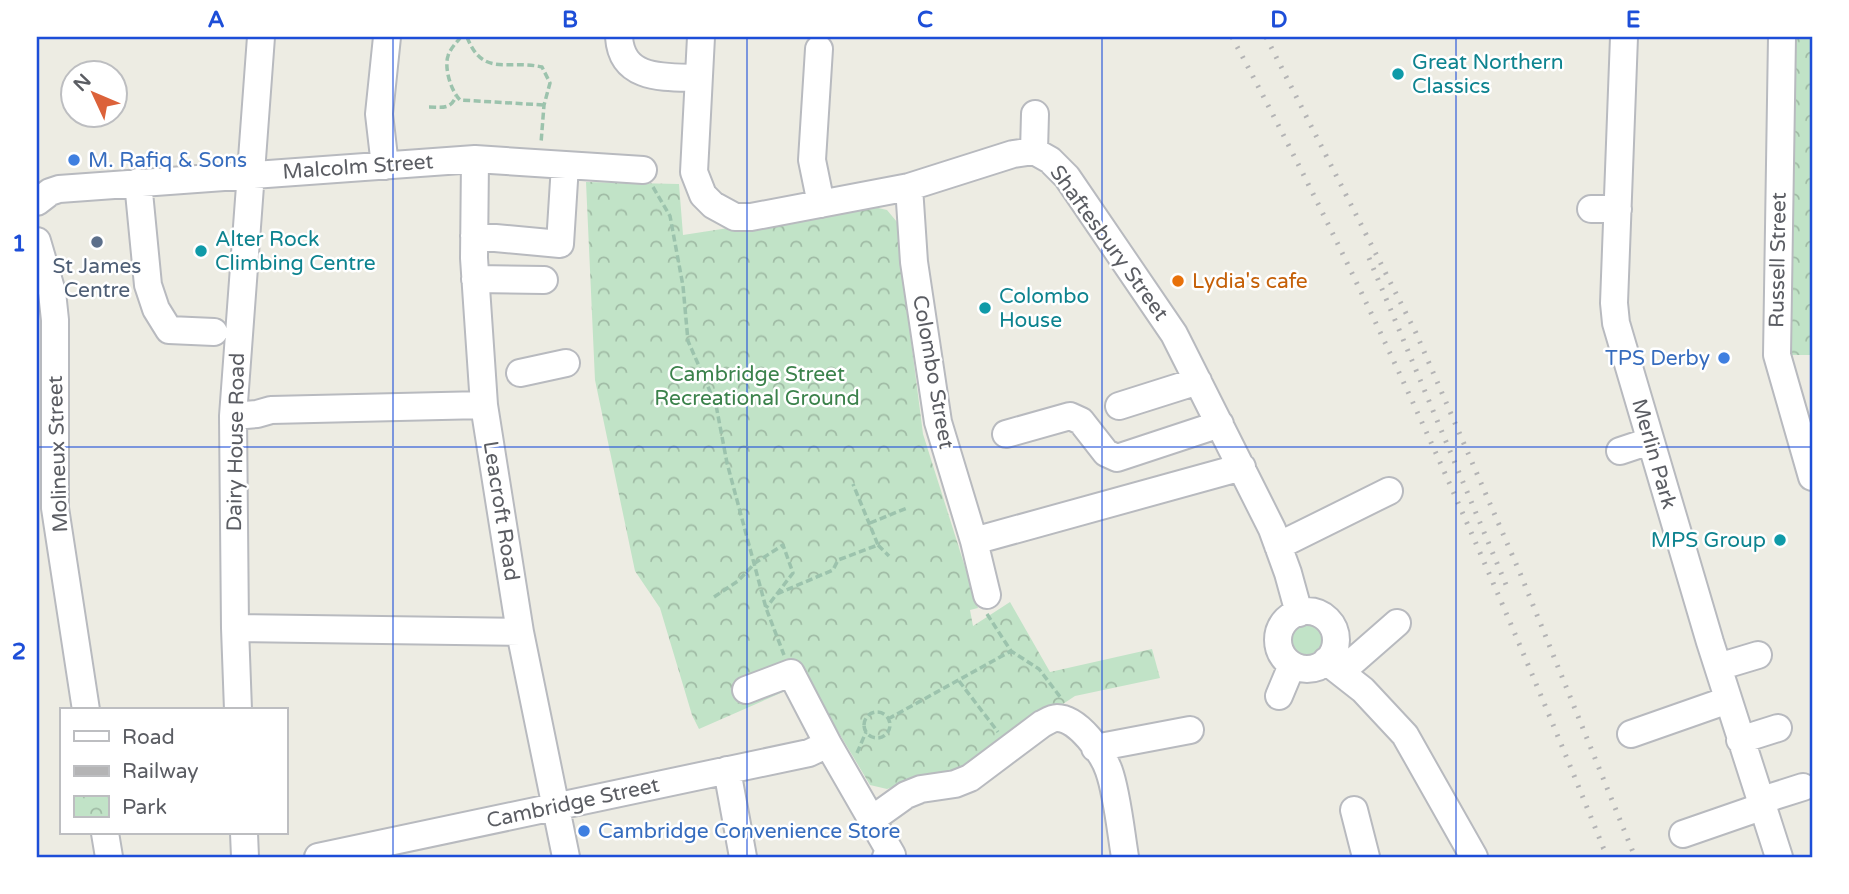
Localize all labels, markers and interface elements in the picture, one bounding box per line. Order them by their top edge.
text: A [207,6,225,34]
text: B [562,6,578,34]
text: C [917,6,933,34]
text: D [1270,6,1288,34]
text: E [1626,6,1640,34]
place label: Great Northern Classics [1412,50,1563,99]
north arrow [60,60,130,130]
marker: Great Northern Classics [1390,66,1406,82]
text: N [69,70,96,96]
place label: M. Rafiq & Sons [88,148,247,173]
street label: Malcolm Street [282,149,434,185]
marker: M. Rafiq & Sons [66,152,82,168]
street label: Shaftesbury Street [1044,161,1174,325]
street label: Russell Street [1764,192,1792,328]
place label: Alter Rock Climbing Centre [215,227,376,276]
text: 1 [12,230,26,258]
marker: St James Centre [89,234,105,250]
marker: Alter Rock Climbing Centre [193,243,209,259]
place label: St James Centre [53,254,141,303]
place label: Lydia's cafe [1192,269,1308,294]
marker: Lydia's cafe [1170,273,1186,289]
place label: Colombo House [999,284,1089,333]
street label: Colombo Street [907,293,959,451]
marker: Colombo House [977,300,993,316]
place label: TPS Derby [1605,346,1710,371]
marker: TPS Derby [1716,350,1732,366]
street label: Dairy House Road [222,352,250,532]
park label: Cambridge Street Recreational Ground [654,362,860,411]
street label: Molineux Street [43,375,73,533]
street label: Merlin Park [1626,396,1682,512]
street label: Leacroft Road [478,439,524,583]
place label: MPS Group [1651,528,1766,553]
marker: MPS Group [1772,532,1788,548]
text: 2 [12,638,26,666]
legend [60,708,287,834]
text: Road [122,725,175,750]
text: Railway [122,759,199,784]
street label: Cambridge Street [484,772,662,834]
text: Park [122,795,167,820]
place label: Cambridge Convenience Store [598,819,901,844]
marker: Cambridge Convenience Store [576,823,592,839]

